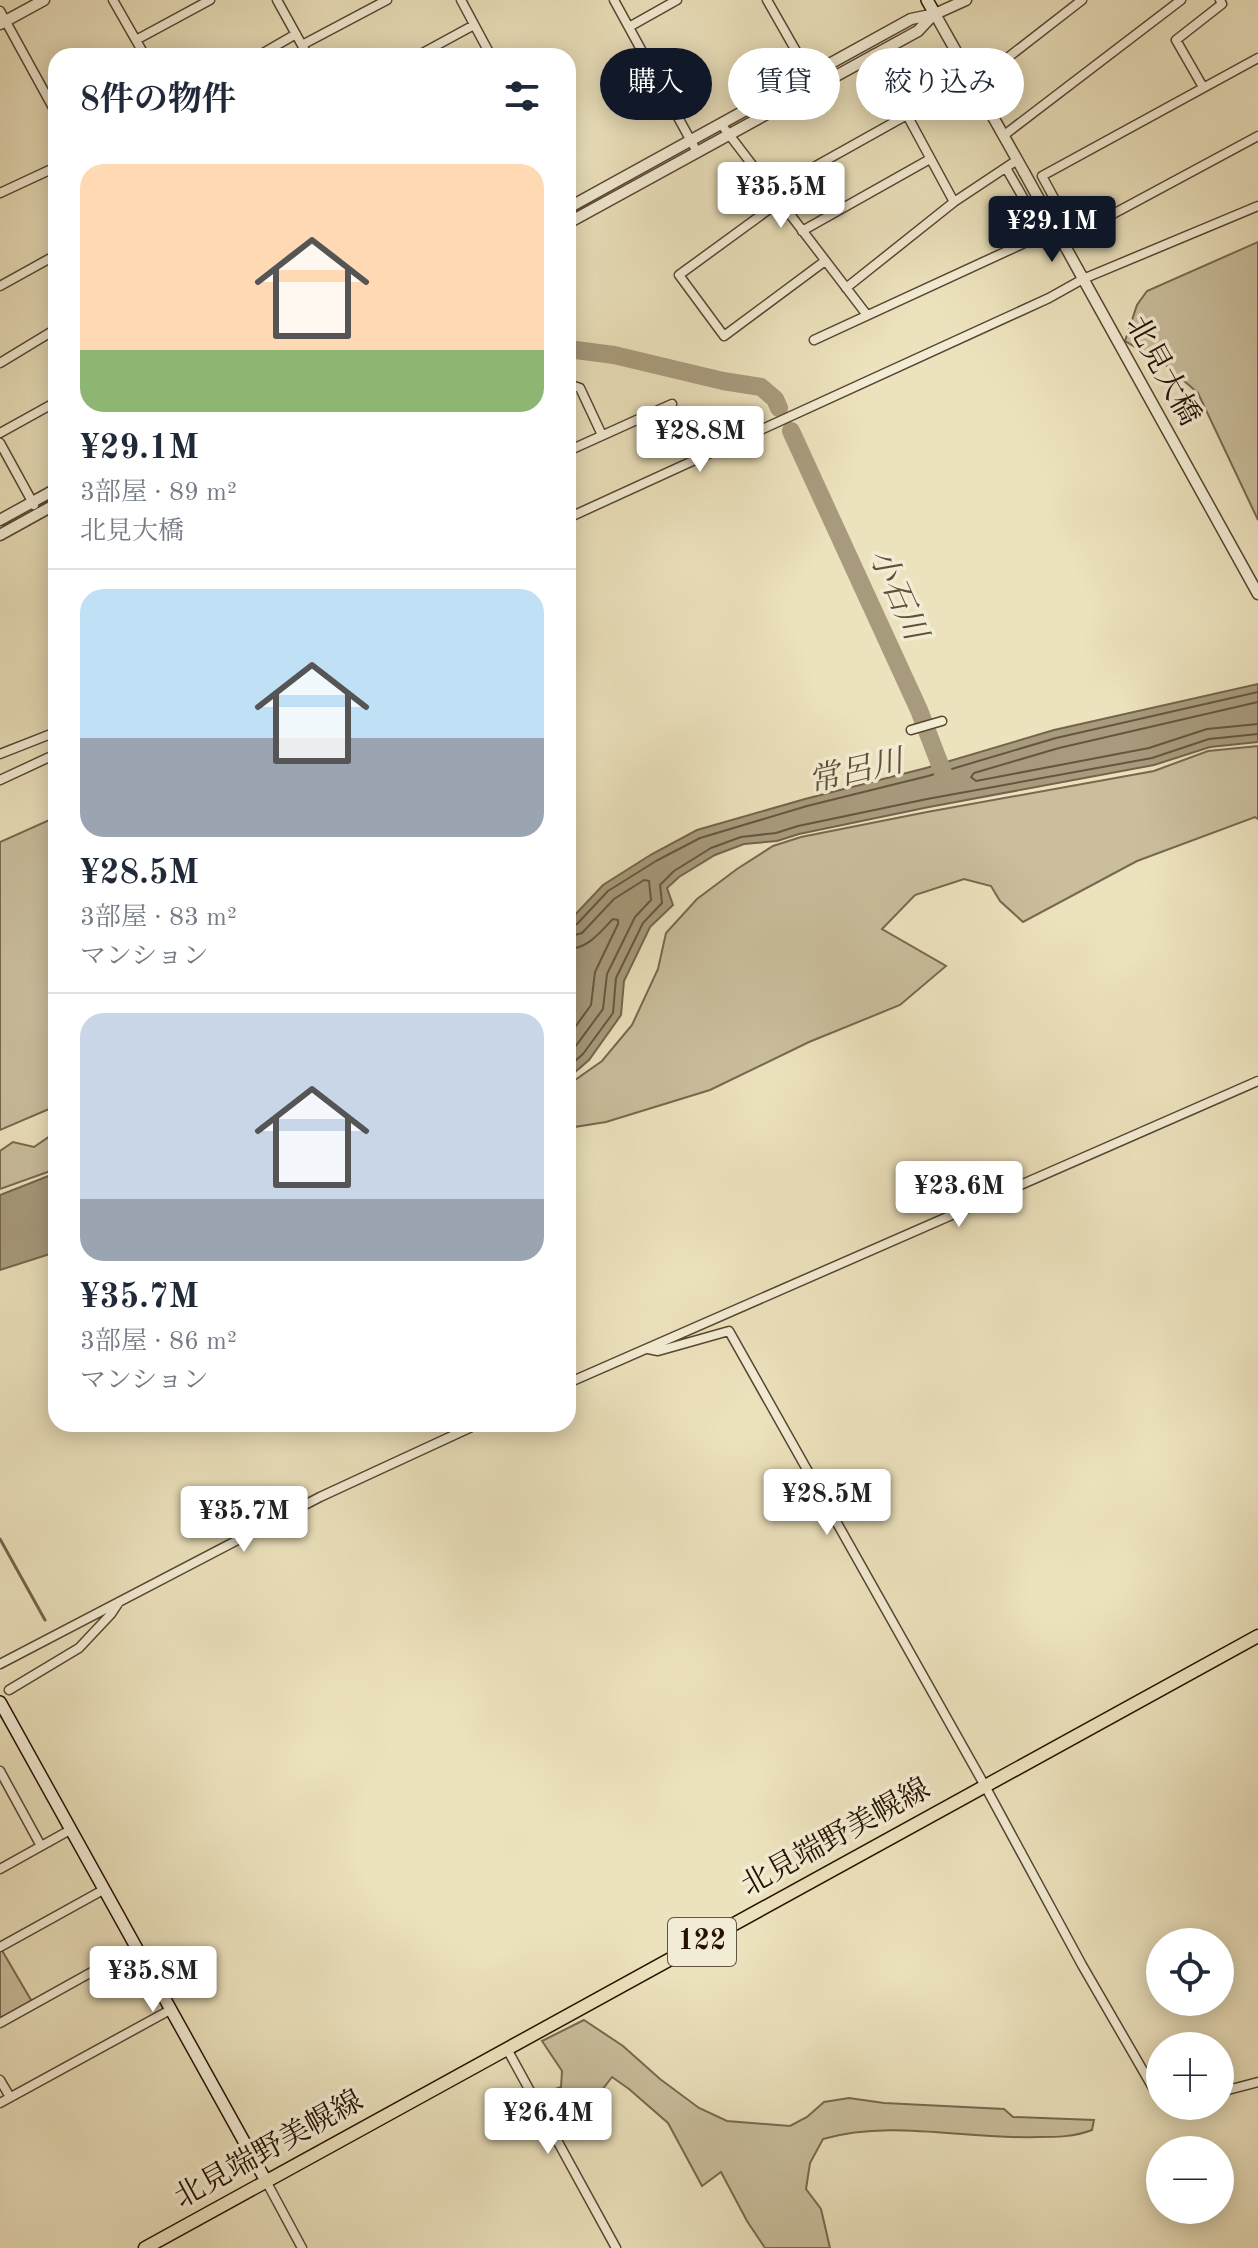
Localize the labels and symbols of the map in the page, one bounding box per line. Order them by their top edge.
pin: ¥35.5M [716,162,846,230]
pin: ¥29.1M [987,196,1117,264]
street label: 北見大橋 [1120,310,1207,431]
pin: ¥28.8M [635,406,765,474]
water label: 小石川 [862,543,934,648]
water label: 常呂川 [805,743,909,799]
pin: ¥23.6M [894,1161,1024,1229]
pin: ¥28.5M [762,1469,892,1537]
pin: ¥35.7M [179,1486,309,1554]
street label: 北見端野美幌線 [735,1771,935,1902]
road number: 122 [668,1918,736,1966]
pin: ¥35.8M [88,1946,218,2014]
street label: 北見端野美幌線 [168,2083,368,2214]
pin: ¥26.4M [483,2088,613,2156]

